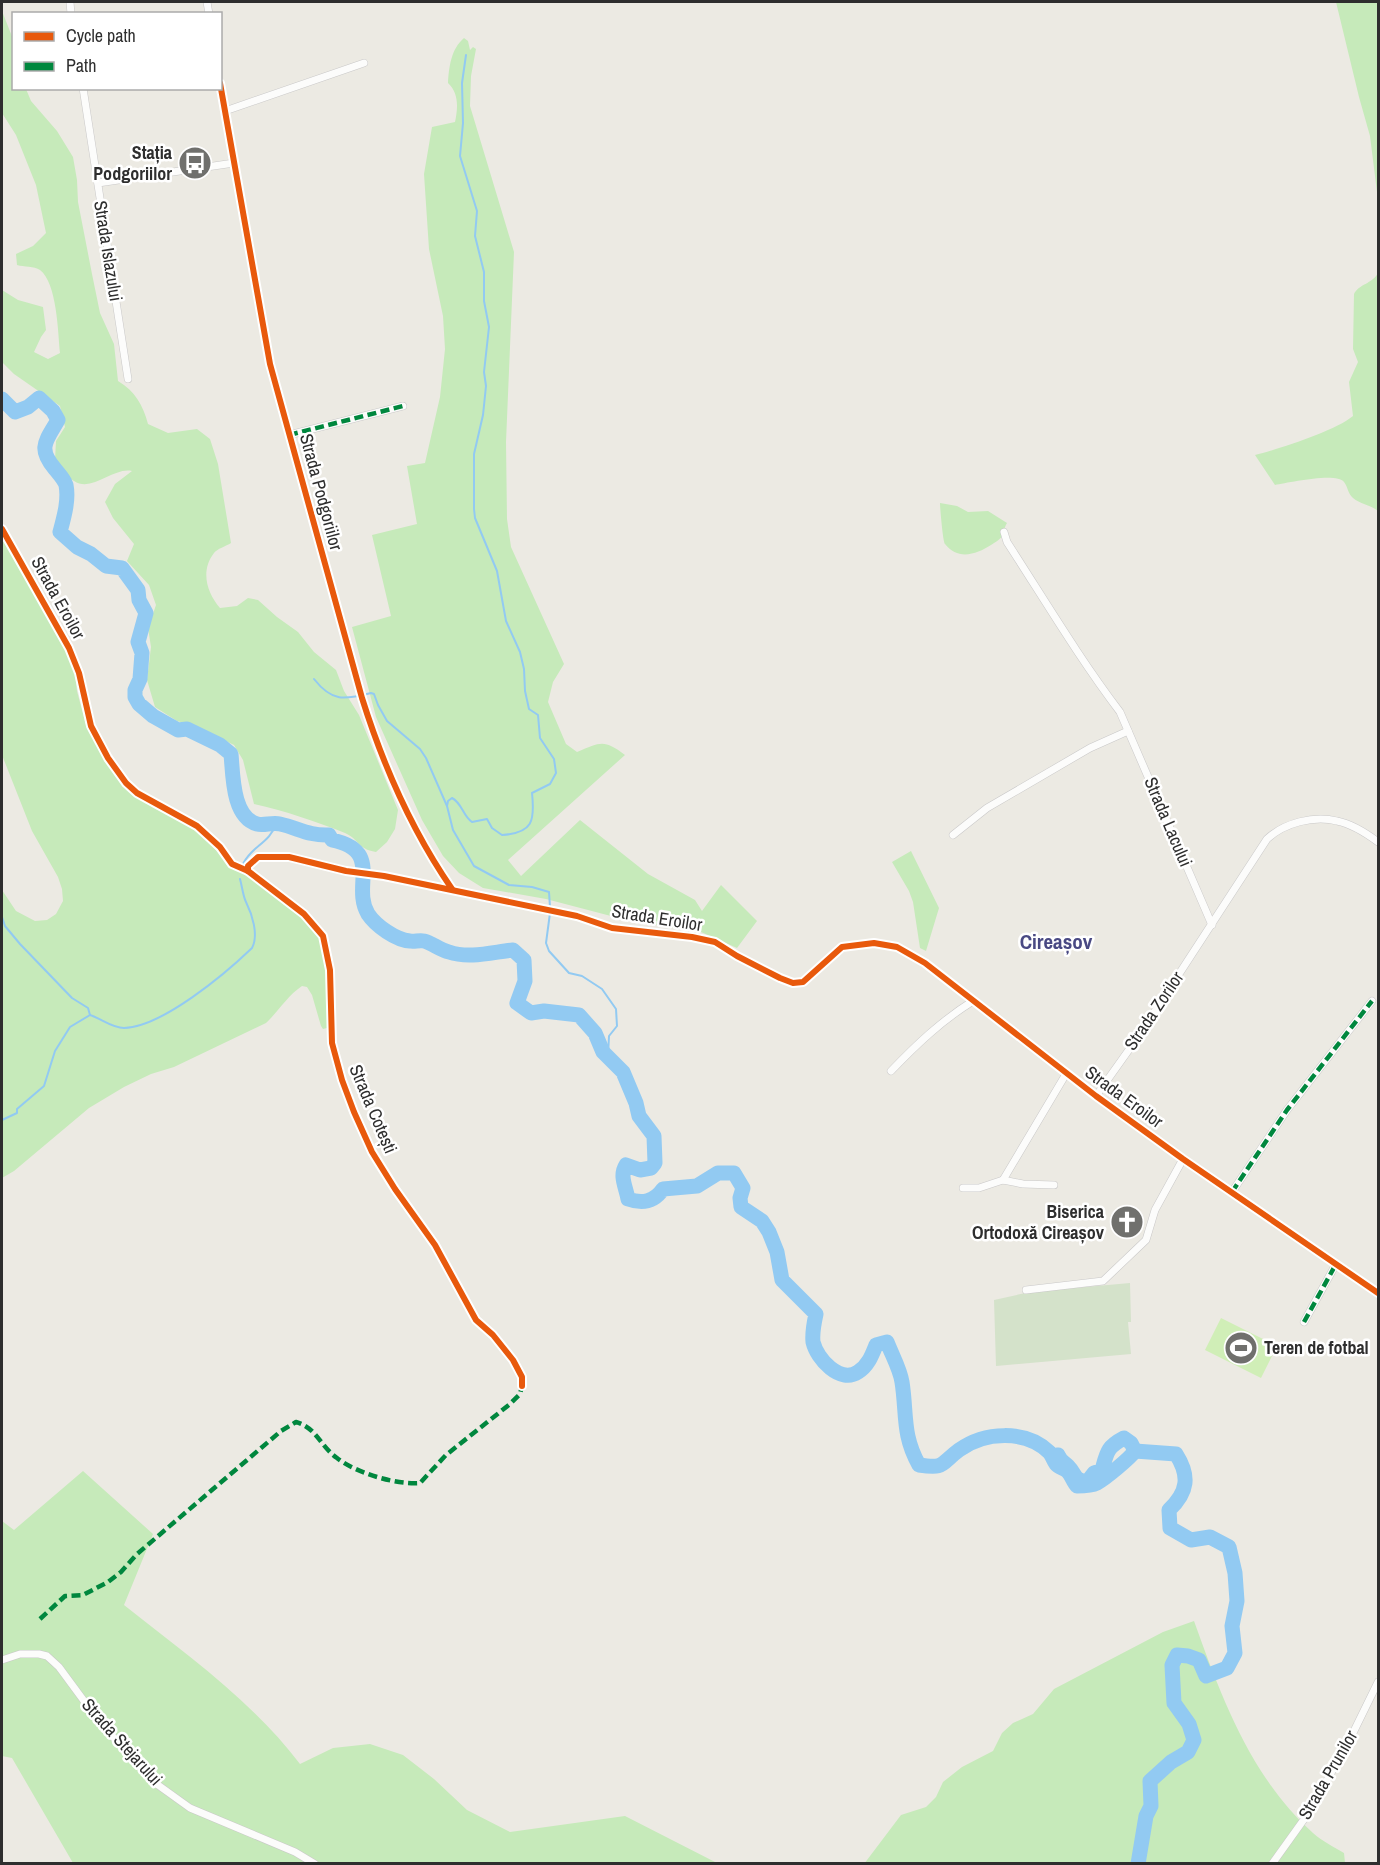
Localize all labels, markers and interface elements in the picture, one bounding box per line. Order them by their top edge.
legend [12,12,222,90]
text: Cycle path [66,23,136,48]
text: Path [66,53,96,78]
place label: Stația Podgoriilor [93,140,173,186]
bus stop icon: Stația Podgoriilor [177,145,213,181]
street label: Strada Islazului [88,199,129,303]
street label: Strada Podgoriilor [294,431,349,553]
street label: Strada Eroilor [25,552,91,644]
street label: Strada Lacului [1138,773,1199,870]
street label: Strada Eroilor [610,898,704,937]
district label: Cireașov [1020,927,1093,956]
street label: Strada Zorilor [1118,966,1189,1055]
street label: Strada Cotești [344,1060,403,1157]
street label: Strada Eroilor [1080,1060,1169,1134]
place label: Biserica Ortodoxă Cireașov [972,1199,1105,1245]
church icon: Biserica Ortodoxă Cireașov [1109,1204,1145,1240]
sports icon: Teren de fotbal [1223,1330,1259,1366]
place label: Teren de fotbal [1264,1335,1369,1360]
street label: Strada Stejarului [76,1692,168,1791]
street label: Strada Prunilor [1292,1725,1363,1824]

